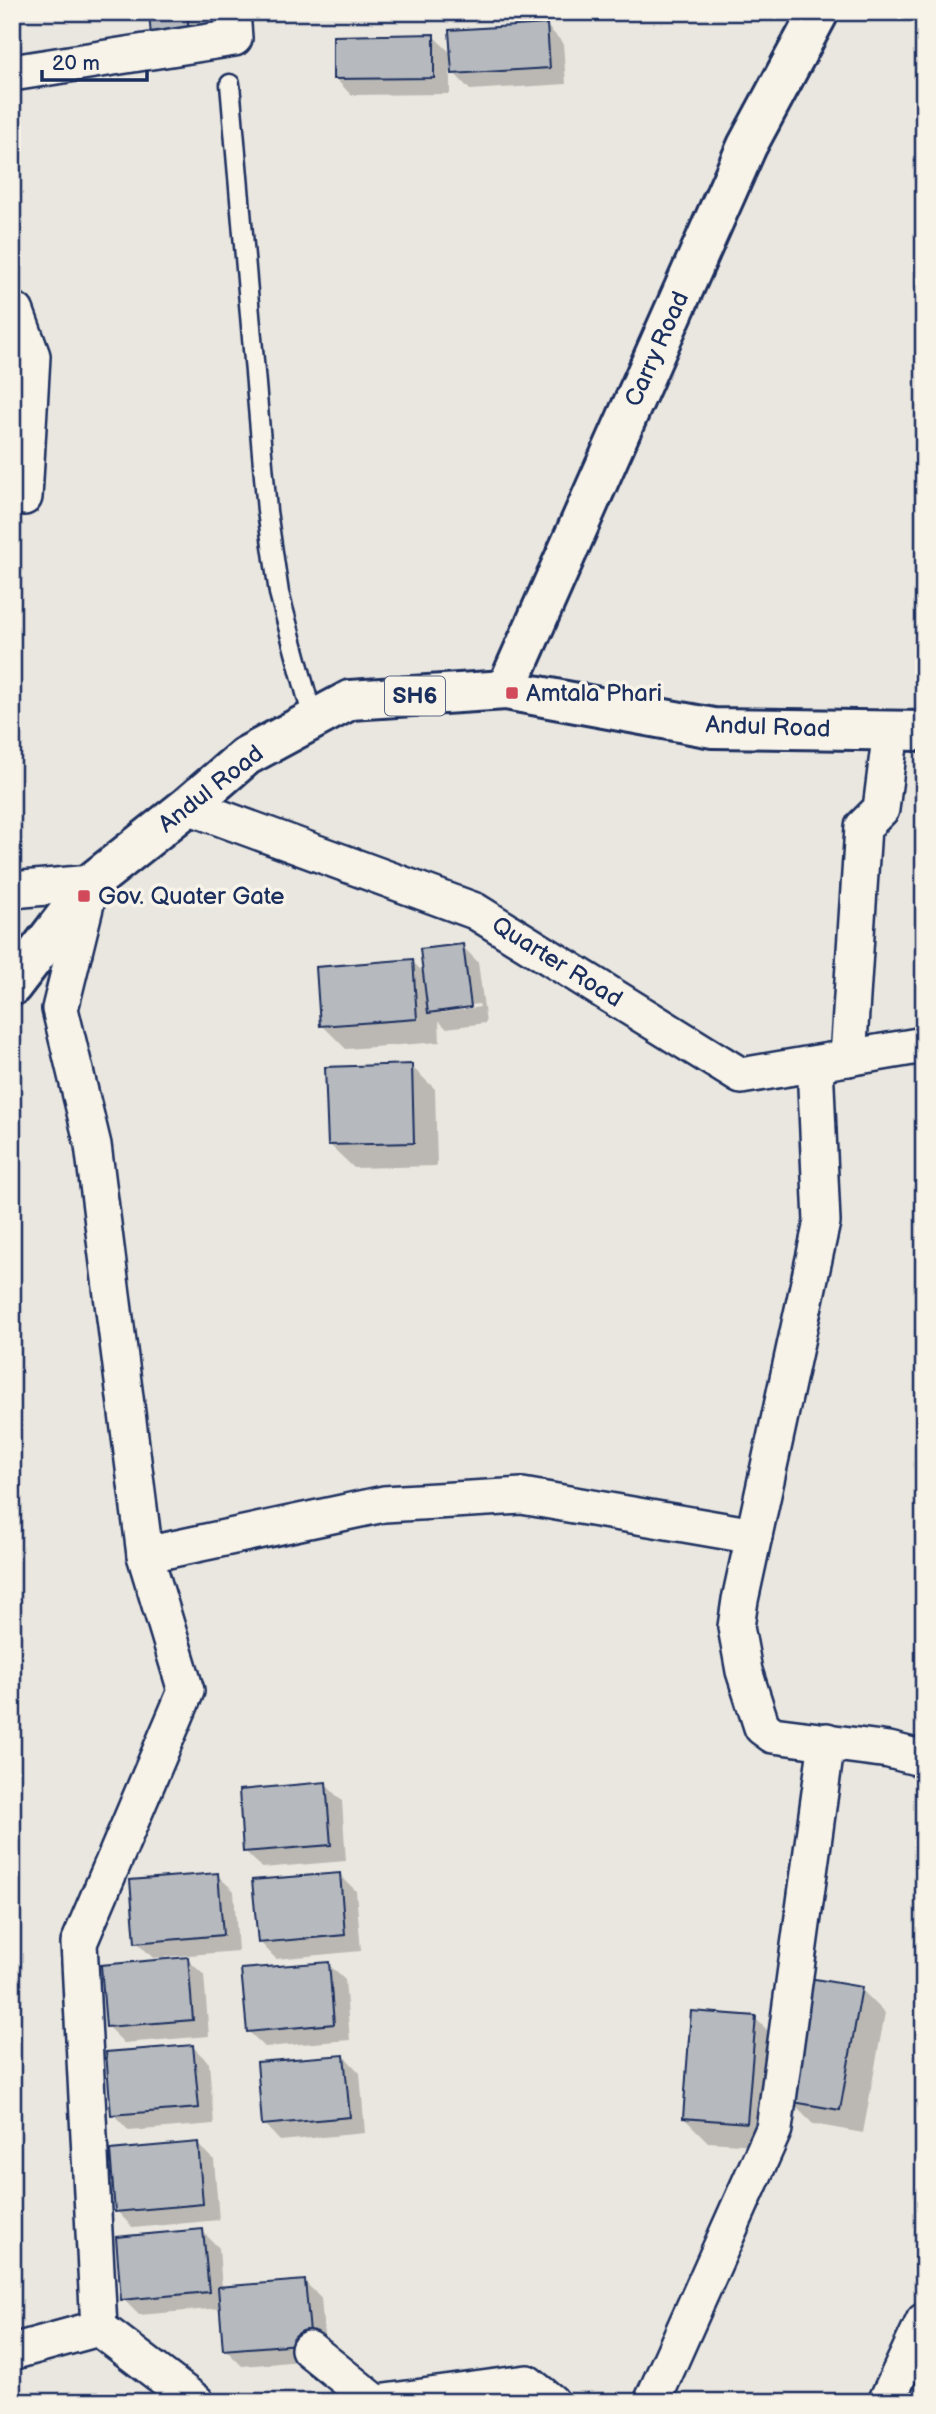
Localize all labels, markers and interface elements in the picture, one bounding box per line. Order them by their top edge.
scale bar [42,38,147,82]
text: 20 m [52,51,100,76]
street label: Carry Road [619,287,695,411]
road number: SH6 [385,676,445,716]
place label: Amtala Phari [526,679,662,708]
marker: Amtala Phari [504,685,520,701]
street label: Andul Road [705,710,831,744]
street label: Andul Road [153,739,269,839]
place label: Gov. Quater Gate [98,882,285,911]
marker: Gov. Quater Gate [76,888,92,904]
street label: Quarter Road [486,910,628,1014]

